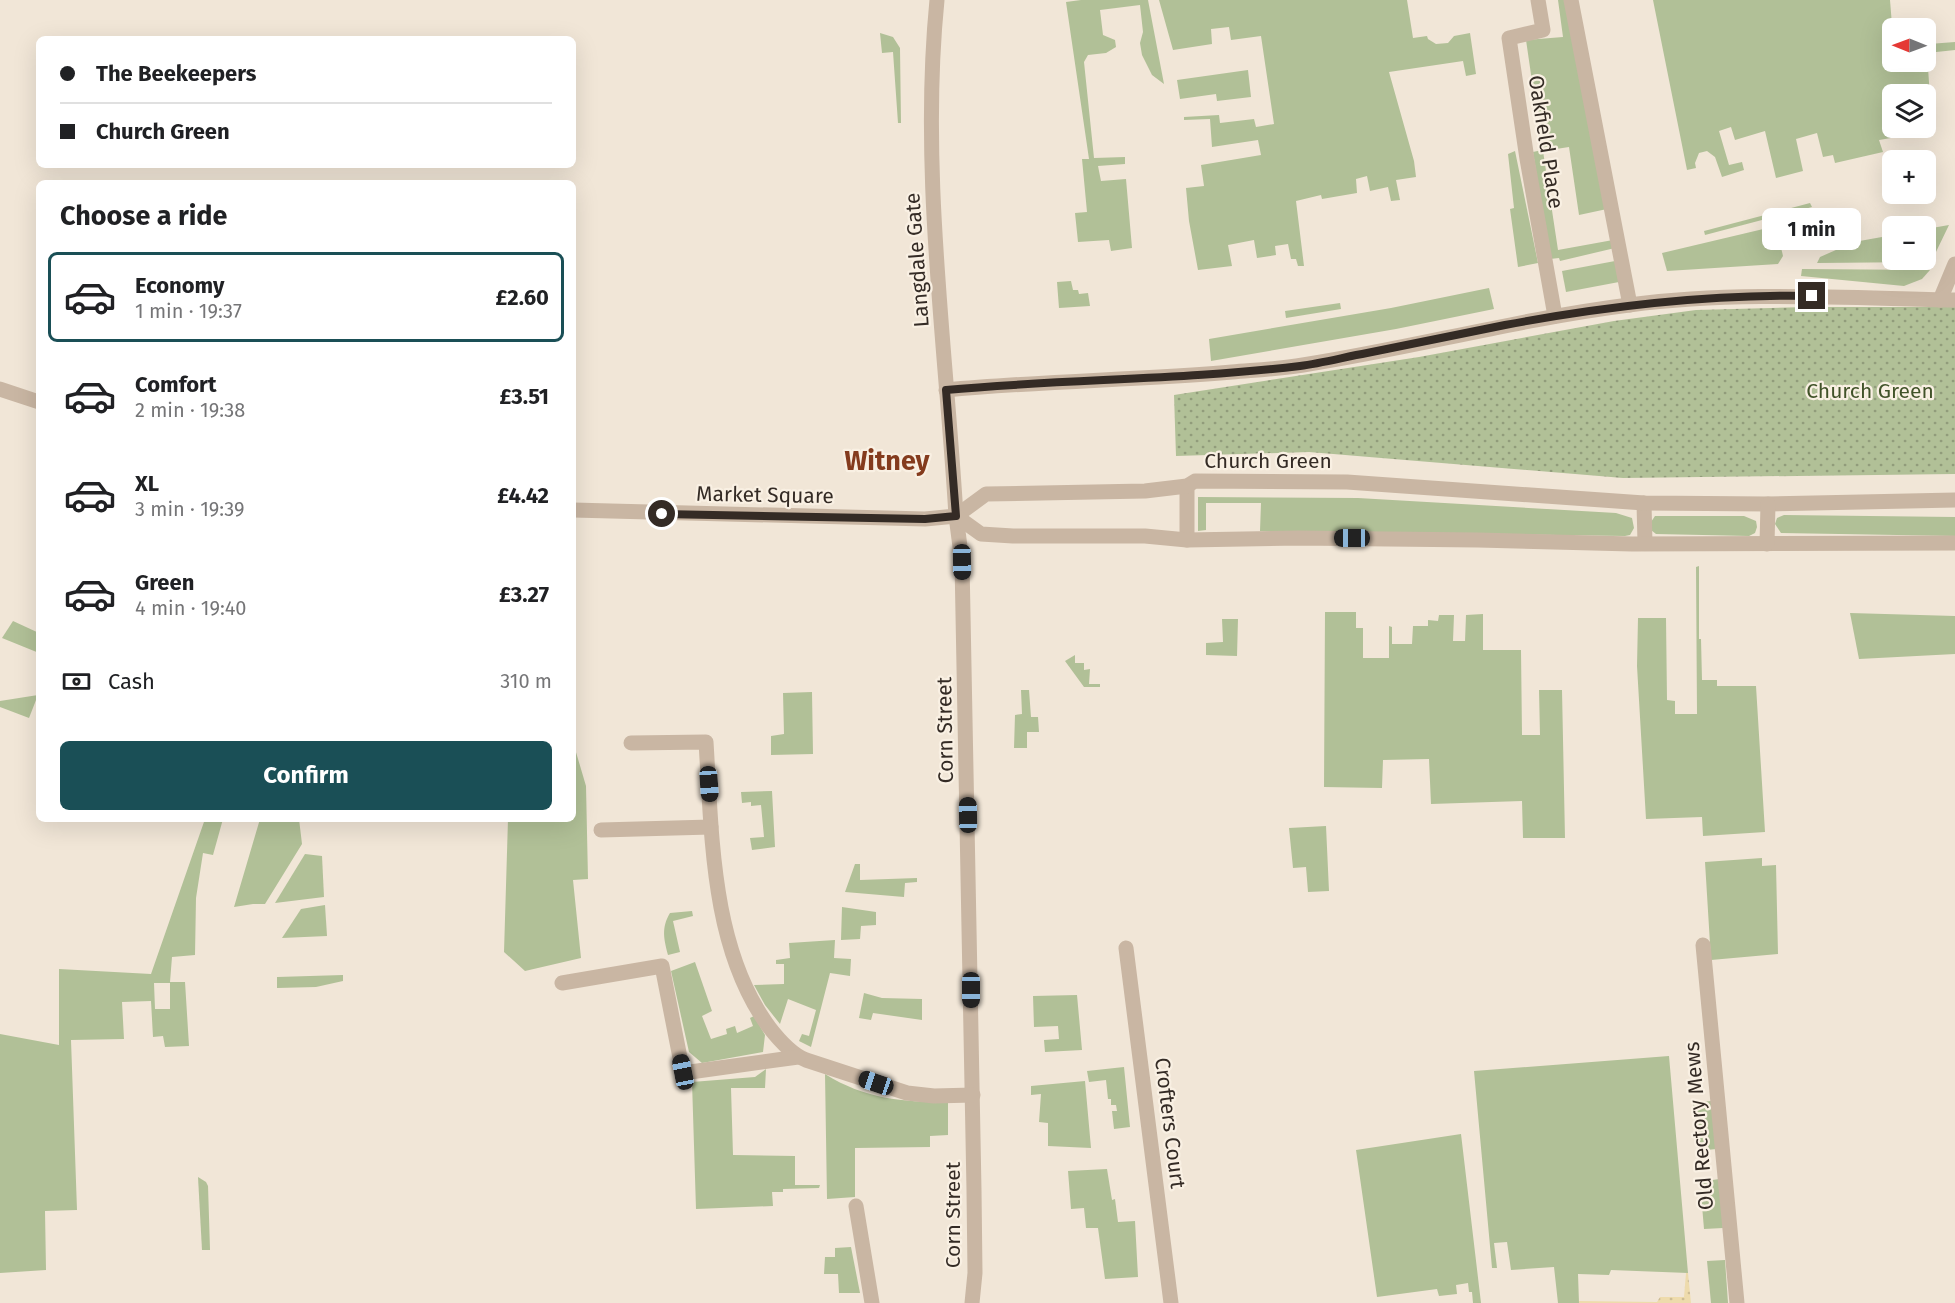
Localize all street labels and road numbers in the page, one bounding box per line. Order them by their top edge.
street label: Oakfield Place [1523,73,1569,211]
street label: Langdale Gate [899,192,935,328]
street label: Church Green [1204,448,1332,474]
street label: Market Square [696,481,834,509]
street label: Corn Street [931,676,959,784]
street label: Old Rectory Mews [1679,1041,1719,1211]
street label: Crofters Court [1149,1056,1191,1190]
street label: Corn Street [940,1161,966,1268]

